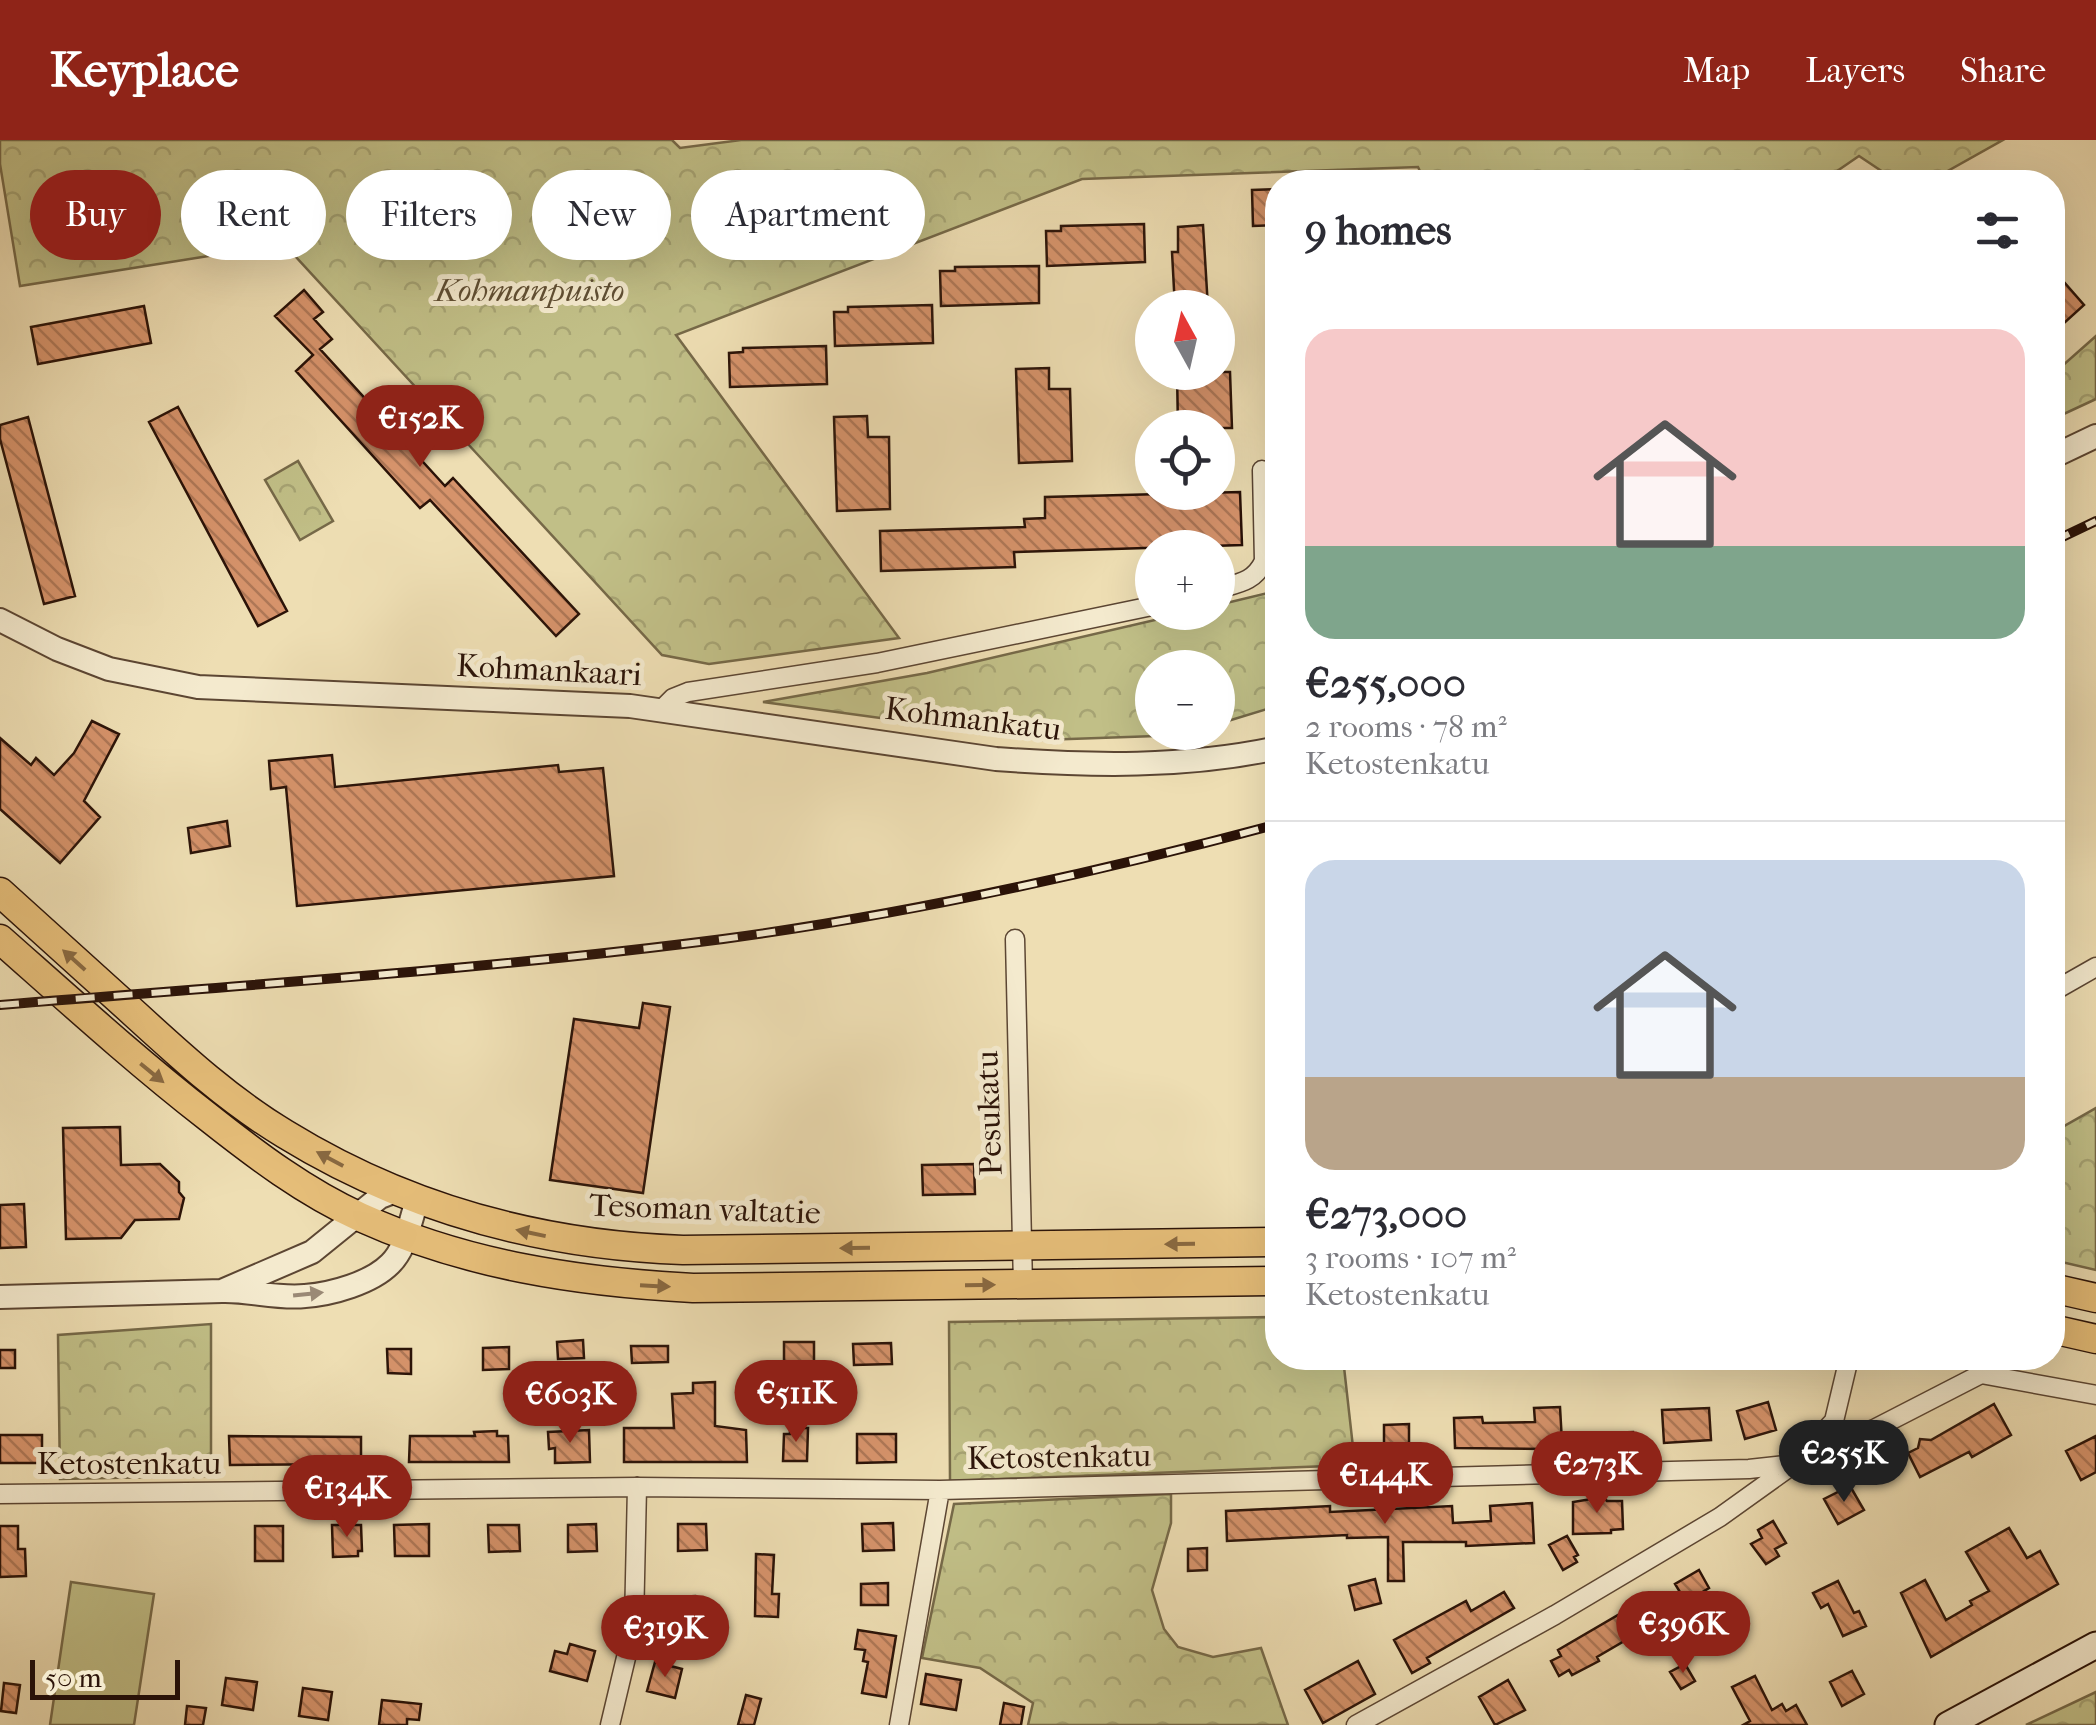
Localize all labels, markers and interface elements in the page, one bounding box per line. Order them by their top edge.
text: Keyplace [50,42,239,98]
text: Map [1683,50,1750,91]
text: Layers [1805,50,1905,91]
text: Share [1960,50,2046,91]
chip: Buy [30,170,161,260]
chip: Rent [181,170,326,260]
chip: Filters [346,170,512,260]
chip: New [532,170,671,260]
chip: Apartment [691,170,925,260]
icon: filters [1970,203,2025,258]
text: 9 homes [1305,206,1452,255]
park label: Kohmanpuisto [433,272,625,309]
north arrow [1135,290,1235,390]
map controls [1135,290,1235,750]
pin: €152K [350,385,490,470]
icon: home [1575,394,1755,574]
text: €152K [378,399,462,436]
button: locate [1135,410,1235,510]
button: + [1135,530,1235,630]
street label: Kohmankaari [455,647,643,693]
button: − [1135,650,1235,750]
text: €255,000 [1305,659,1466,708]
street label: Kohmankatu [883,690,1063,748]
text: 2 rooms · 78 m² [1305,708,1507,745]
text: Ketostenkatu [1305,745,1490,782]
icon: home [1575,925,1755,1105]
one-way arrow [62,949,87,971]
street label: Pesukatu [968,1050,1010,1176]
one-way arrow [140,1062,165,1083]
one-way arrow [315,1151,344,1168]
street label: Tesoman valtatie [589,1186,821,1232]
text: €273,000 [1305,1190,1467,1239]
one-way arrow [515,1224,546,1240]
one-way arrow [1164,1236,1196,1252]
text: 3 rooms · 107 m² [1305,1239,1516,1276]
one-way arrow [839,1240,871,1256]
text: Ketostenkatu [1305,1276,1490,1313]
one-way arrow [965,1277,997,1293]
one-way arrow [640,1278,672,1294]
one-way arrow [293,1286,324,1302]
pin: €511K [726,1360,866,1445]
pin: €603K [500,1361,640,1446]
text: €511K [757,1374,835,1411]
text: €603K [525,1375,615,1412]
pin: €255K [1774,1420,1914,1505]
pin: €273K [1527,1431,1667,1516]
text: €255K [1801,1434,1887,1471]
street label: Ketostenkatu [966,1437,1152,1477]
pin: €144K [1315,1442,1455,1527]
street label: Ketostenkatu [37,1445,221,1482]
text: €273K [1553,1445,1641,1482]
pin: €134K [277,1455,417,1540]
text: €144K [1339,1456,1431,1493]
text: €134K [304,1469,390,1506]
pin: €396K [1613,1591,1753,1676]
pin: €319K [595,1595,735,1680]
text: €396K [1638,1605,1728,1642]
text: €319K [623,1609,707,1646]
scale bar [30,1655,180,1700]
text: 50 m [45,1661,102,1694]

